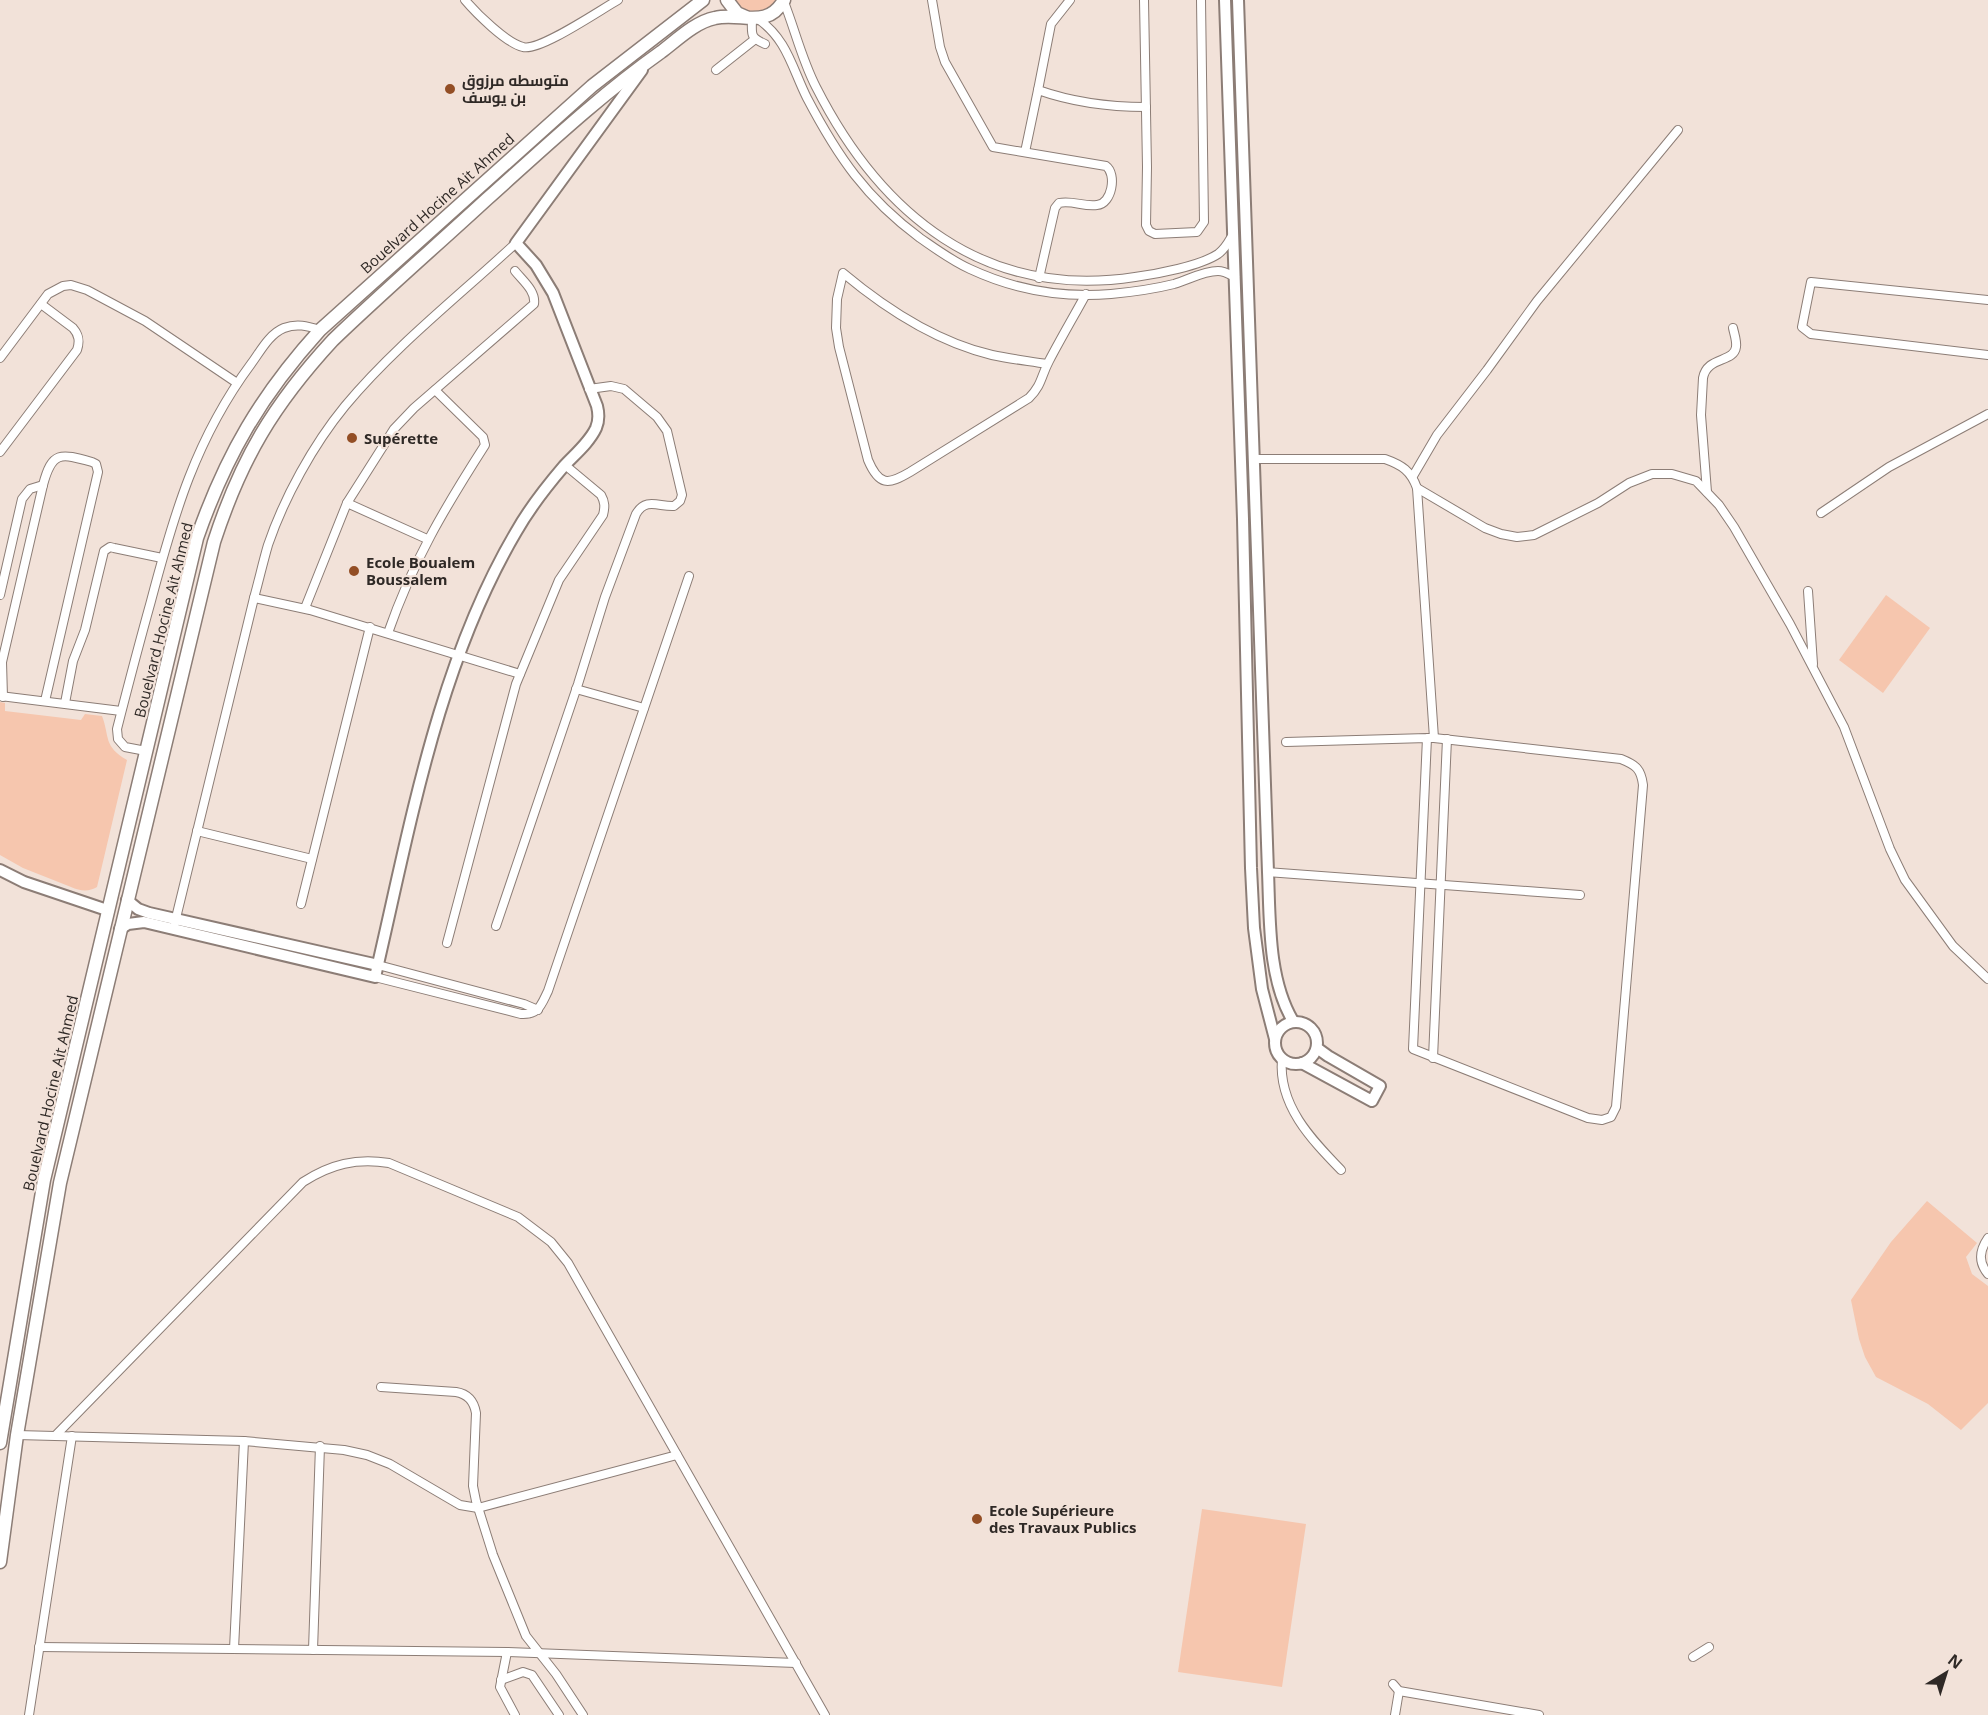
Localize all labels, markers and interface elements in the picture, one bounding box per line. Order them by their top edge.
place label: متوسطه مرزوق بن يوسف [462,70,569,107]
marker: متوسطه مرزوق بن يوسف [443,82,457,96]
street label: Bouelvard Hocine Ait Ahmed [356,129,518,277]
place label: Supérette [364,428,438,448]
marker: Supérette [345,431,359,445]
street label: Bouelvard Hocine Ait Ahmed [129,520,197,720]
place label: Ecole Boualem Boussalem [366,552,475,589]
marker: Ecole Boualem Boussalem [347,564,361,578]
street label: Bouelvard Hocine Ait Ahmed [18,993,82,1193]
place label: Ecole Supérieure des Travaux Publics [989,1500,1136,1537]
marker: Ecole Supérieure des Travaux Publics [970,1512,984,1526]
north arrow [1916,1643,1976,1703]
text: N [1943,1649,1967,1674]

